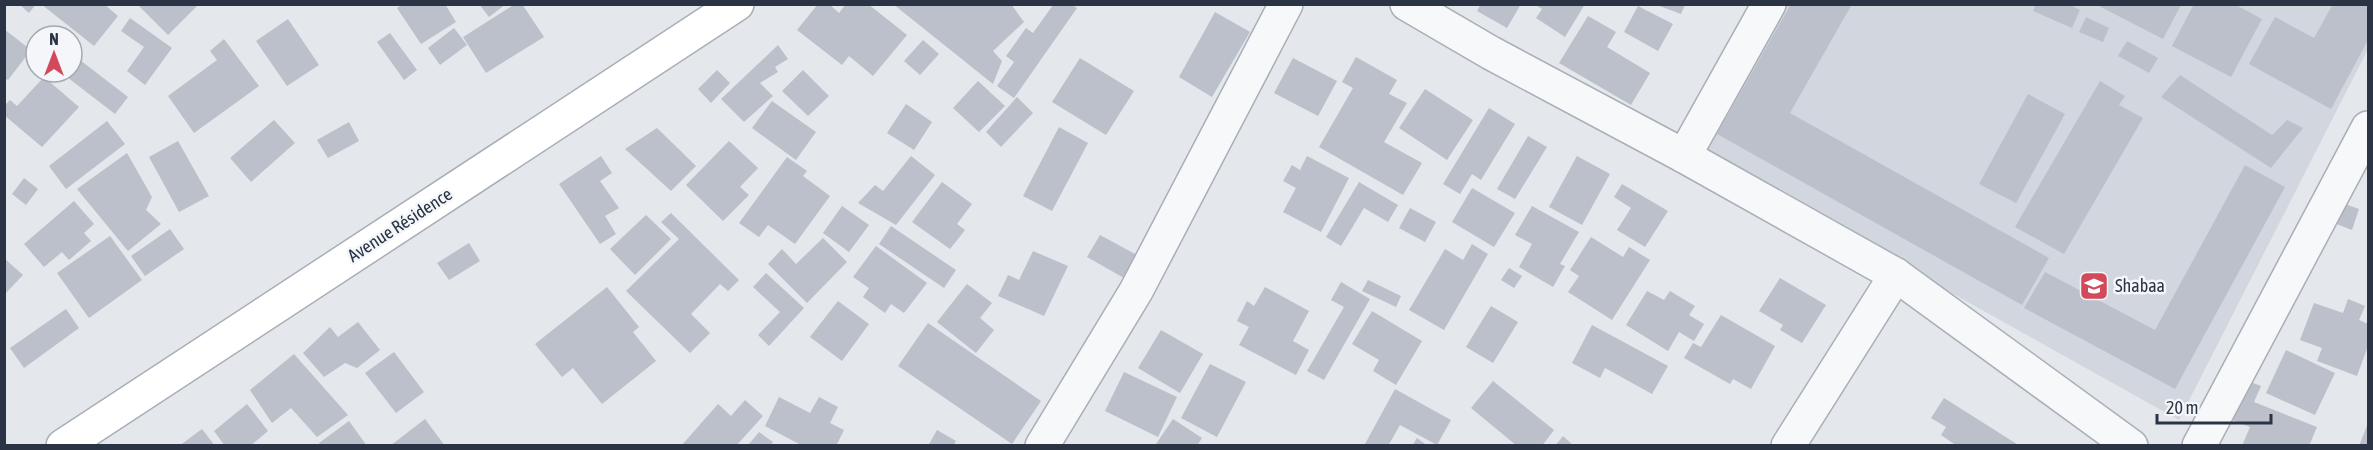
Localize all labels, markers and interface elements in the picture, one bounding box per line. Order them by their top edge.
north arrow [24,24,84,84]
text: N [49,30,59,48]
street label: Avenue Résidence [344,183,456,266]
school or university icon: Shabaa [2078,270,2110,302]
place label: Shabaa [2115,275,2165,296]
scale bar [2157,387,2271,425]
text: 20 m [2166,397,2198,418]

